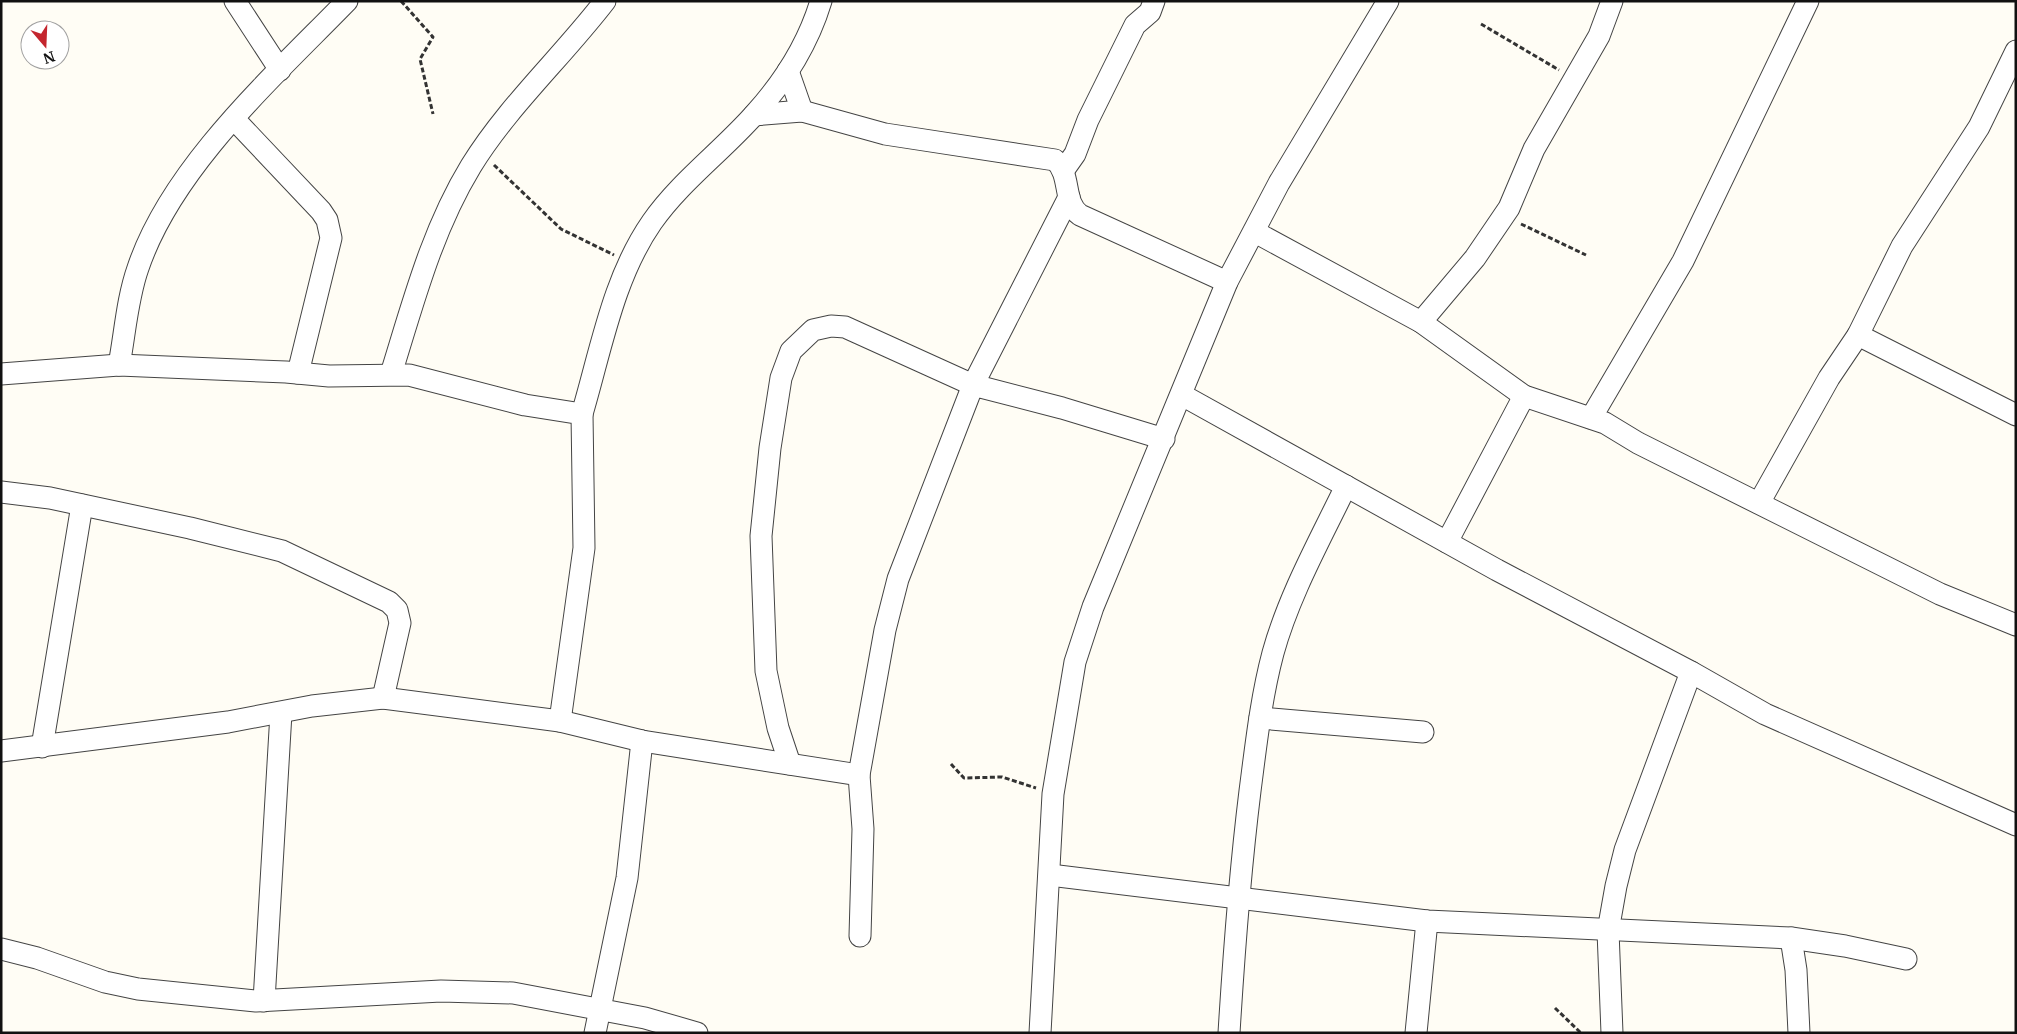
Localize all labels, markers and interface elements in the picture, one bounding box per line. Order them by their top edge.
north arrow [20,20,70,70]
text: N [41,47,57,68]

